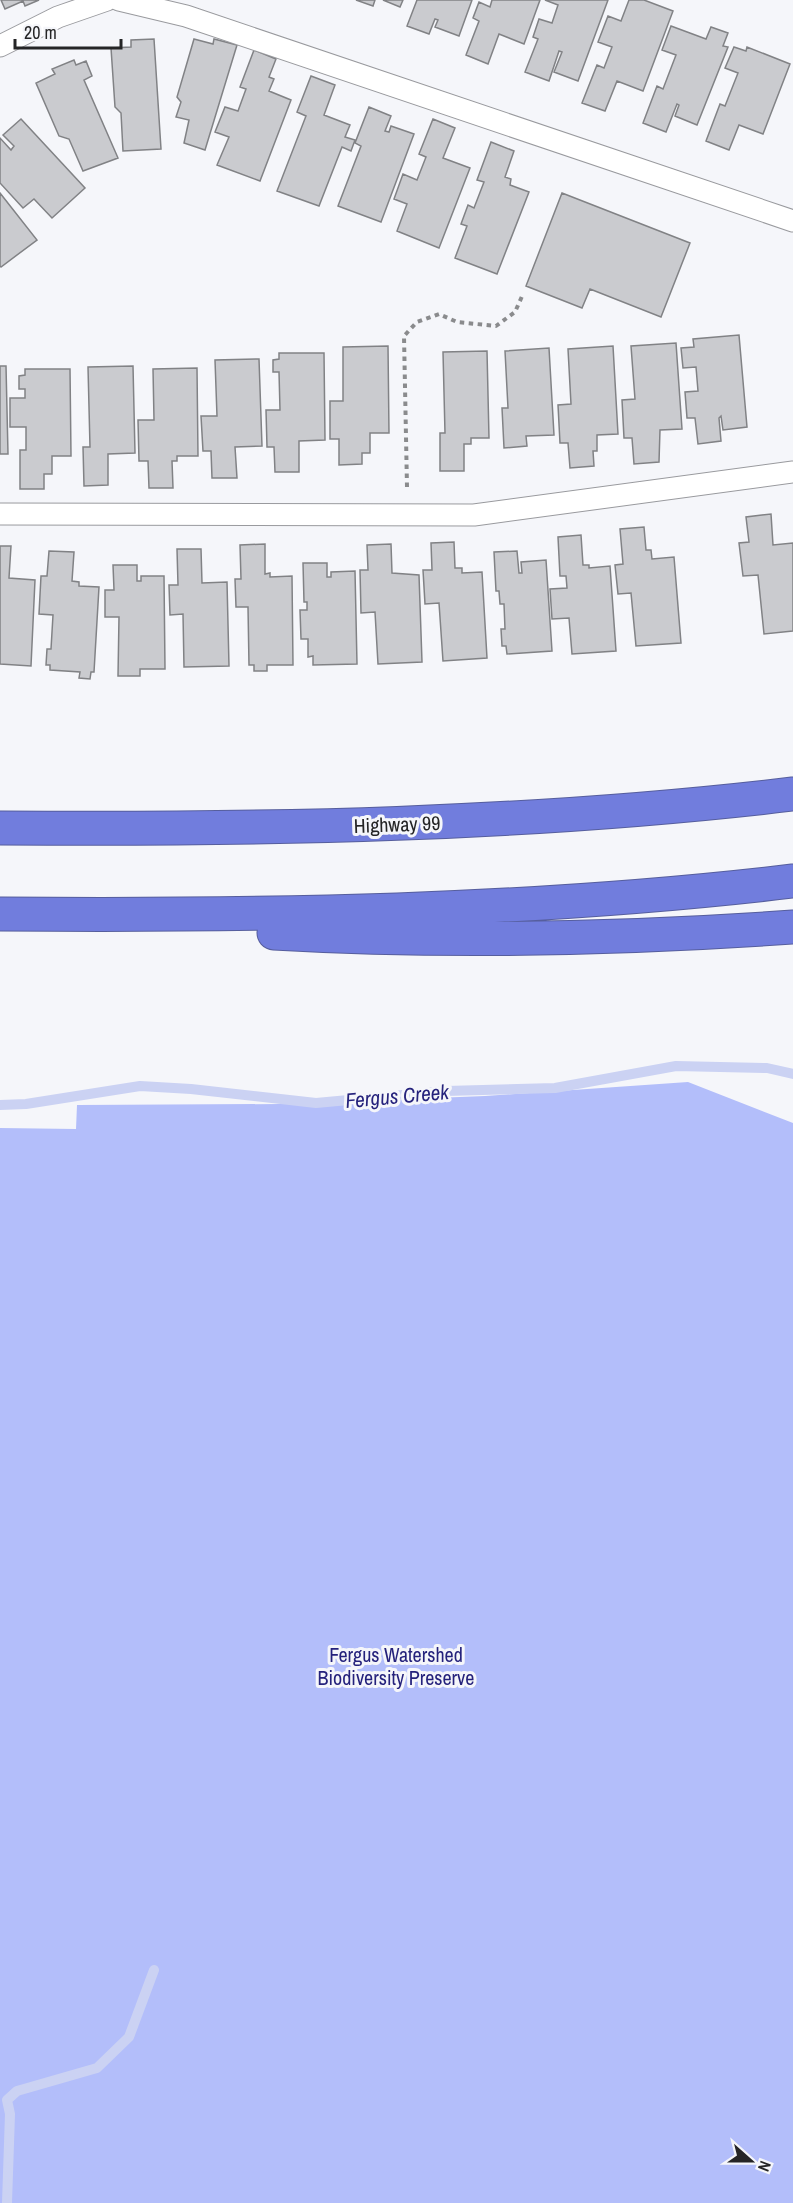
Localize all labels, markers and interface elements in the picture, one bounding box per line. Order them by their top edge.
scale bar [15,12,122,50]
text: 20 m [24,20,57,45]
street label: Highway 99 [353,809,441,839]
water label: Fergus Creek [344,1077,451,1115]
park label: Fergus Watershed Biodiversity Preserve [318,1641,474,1691]
north arrow [721,2131,781,2191]
text: N [753,2158,777,2175]

